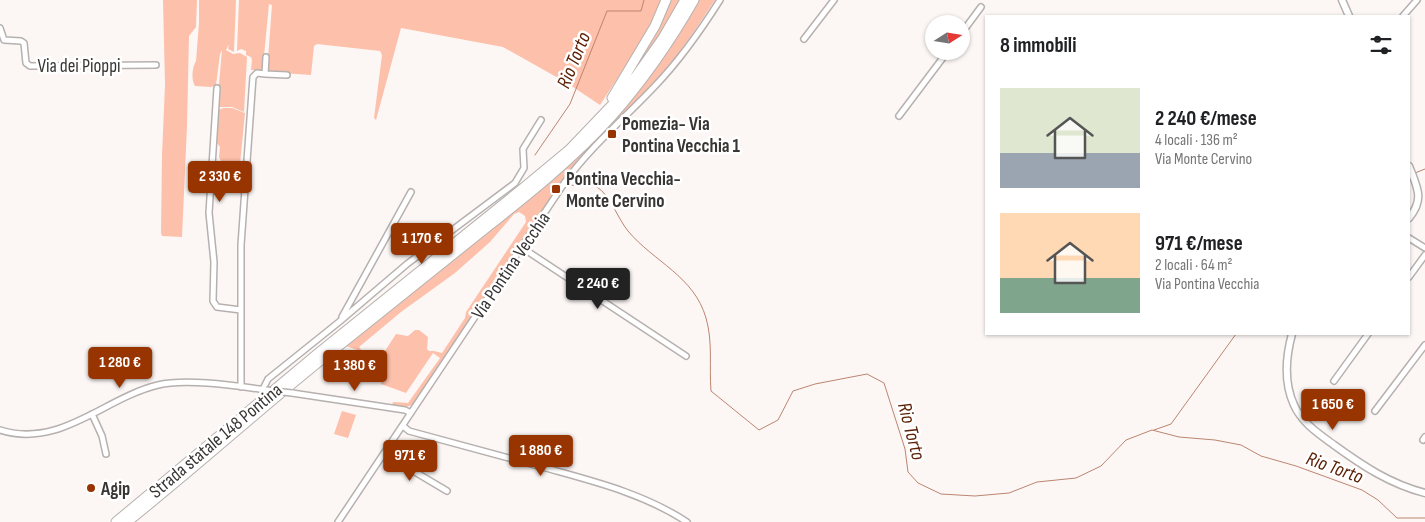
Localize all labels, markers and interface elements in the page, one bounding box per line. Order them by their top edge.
north arrow [925,15,970,60]
map controls [925,15,970,60]
water label: Rio Torto [552,29,596,92]
icon: filters [1367,31,1395,59]
text: 8 immobili [1000,33,1077,58]
street label: Via dei Pioppi [37,55,121,78]
text: 2 240 €/mese [1155,106,1257,131]
icon: home [1040,108,1100,168]
place label: Pomezia- Via Pontina Vecchia 1 [622,113,741,158]
marker: Pomezia- Via Pontina Vecchia 1 [606,128,618,140]
text: 4 locali · 136 m² [1155,131,1238,150]
text: Via Monte Cervino [1155,150,1252,169]
pin: 2 330 € [174,160,266,203]
text: 2 330 € [199,167,241,186]
place label: Pontina Vecchia- Monte Cervino [566,168,681,213]
marker: Pontina Vecchia- Monte Cervino [550,183,562,195]
street label: Via Pontina Vecchia [467,208,555,324]
pin: 1 170 € [376,222,468,265]
text: 1 170 € [402,229,442,248]
text: 971 €/mese [1155,231,1243,256]
icon: home [1040,233,1100,293]
text: 2 locali · 64 m² [1155,256,1232,275]
pin: 2 240 € [552,268,644,310]
text: 2 240 € [577,274,619,293]
text: Via Pontina Vecchia [1155,275,1260,294]
pin: 1 280 € [74,346,166,389]
pin: 1 380 € [309,350,401,392]
text: 1 280 € [99,353,141,372]
text: 1 380 € [334,356,376,375]
street label: Strada statale 148 Pontina [145,379,287,504]
pin: 1 650 € [1287,388,1379,431]
text: 1 650 € [1312,395,1354,414]
water label: Rio Torto [892,400,930,463]
pin: 1 880 € [495,434,587,477]
pin: 971 € [375,440,445,482]
text: 1 880 € [520,441,562,460]
text: 971 € [394,446,426,465]
water label: Rio Torto [1303,447,1366,489]
place label: Agip [100,478,130,501]
marker: Agip [85,482,97,494]

